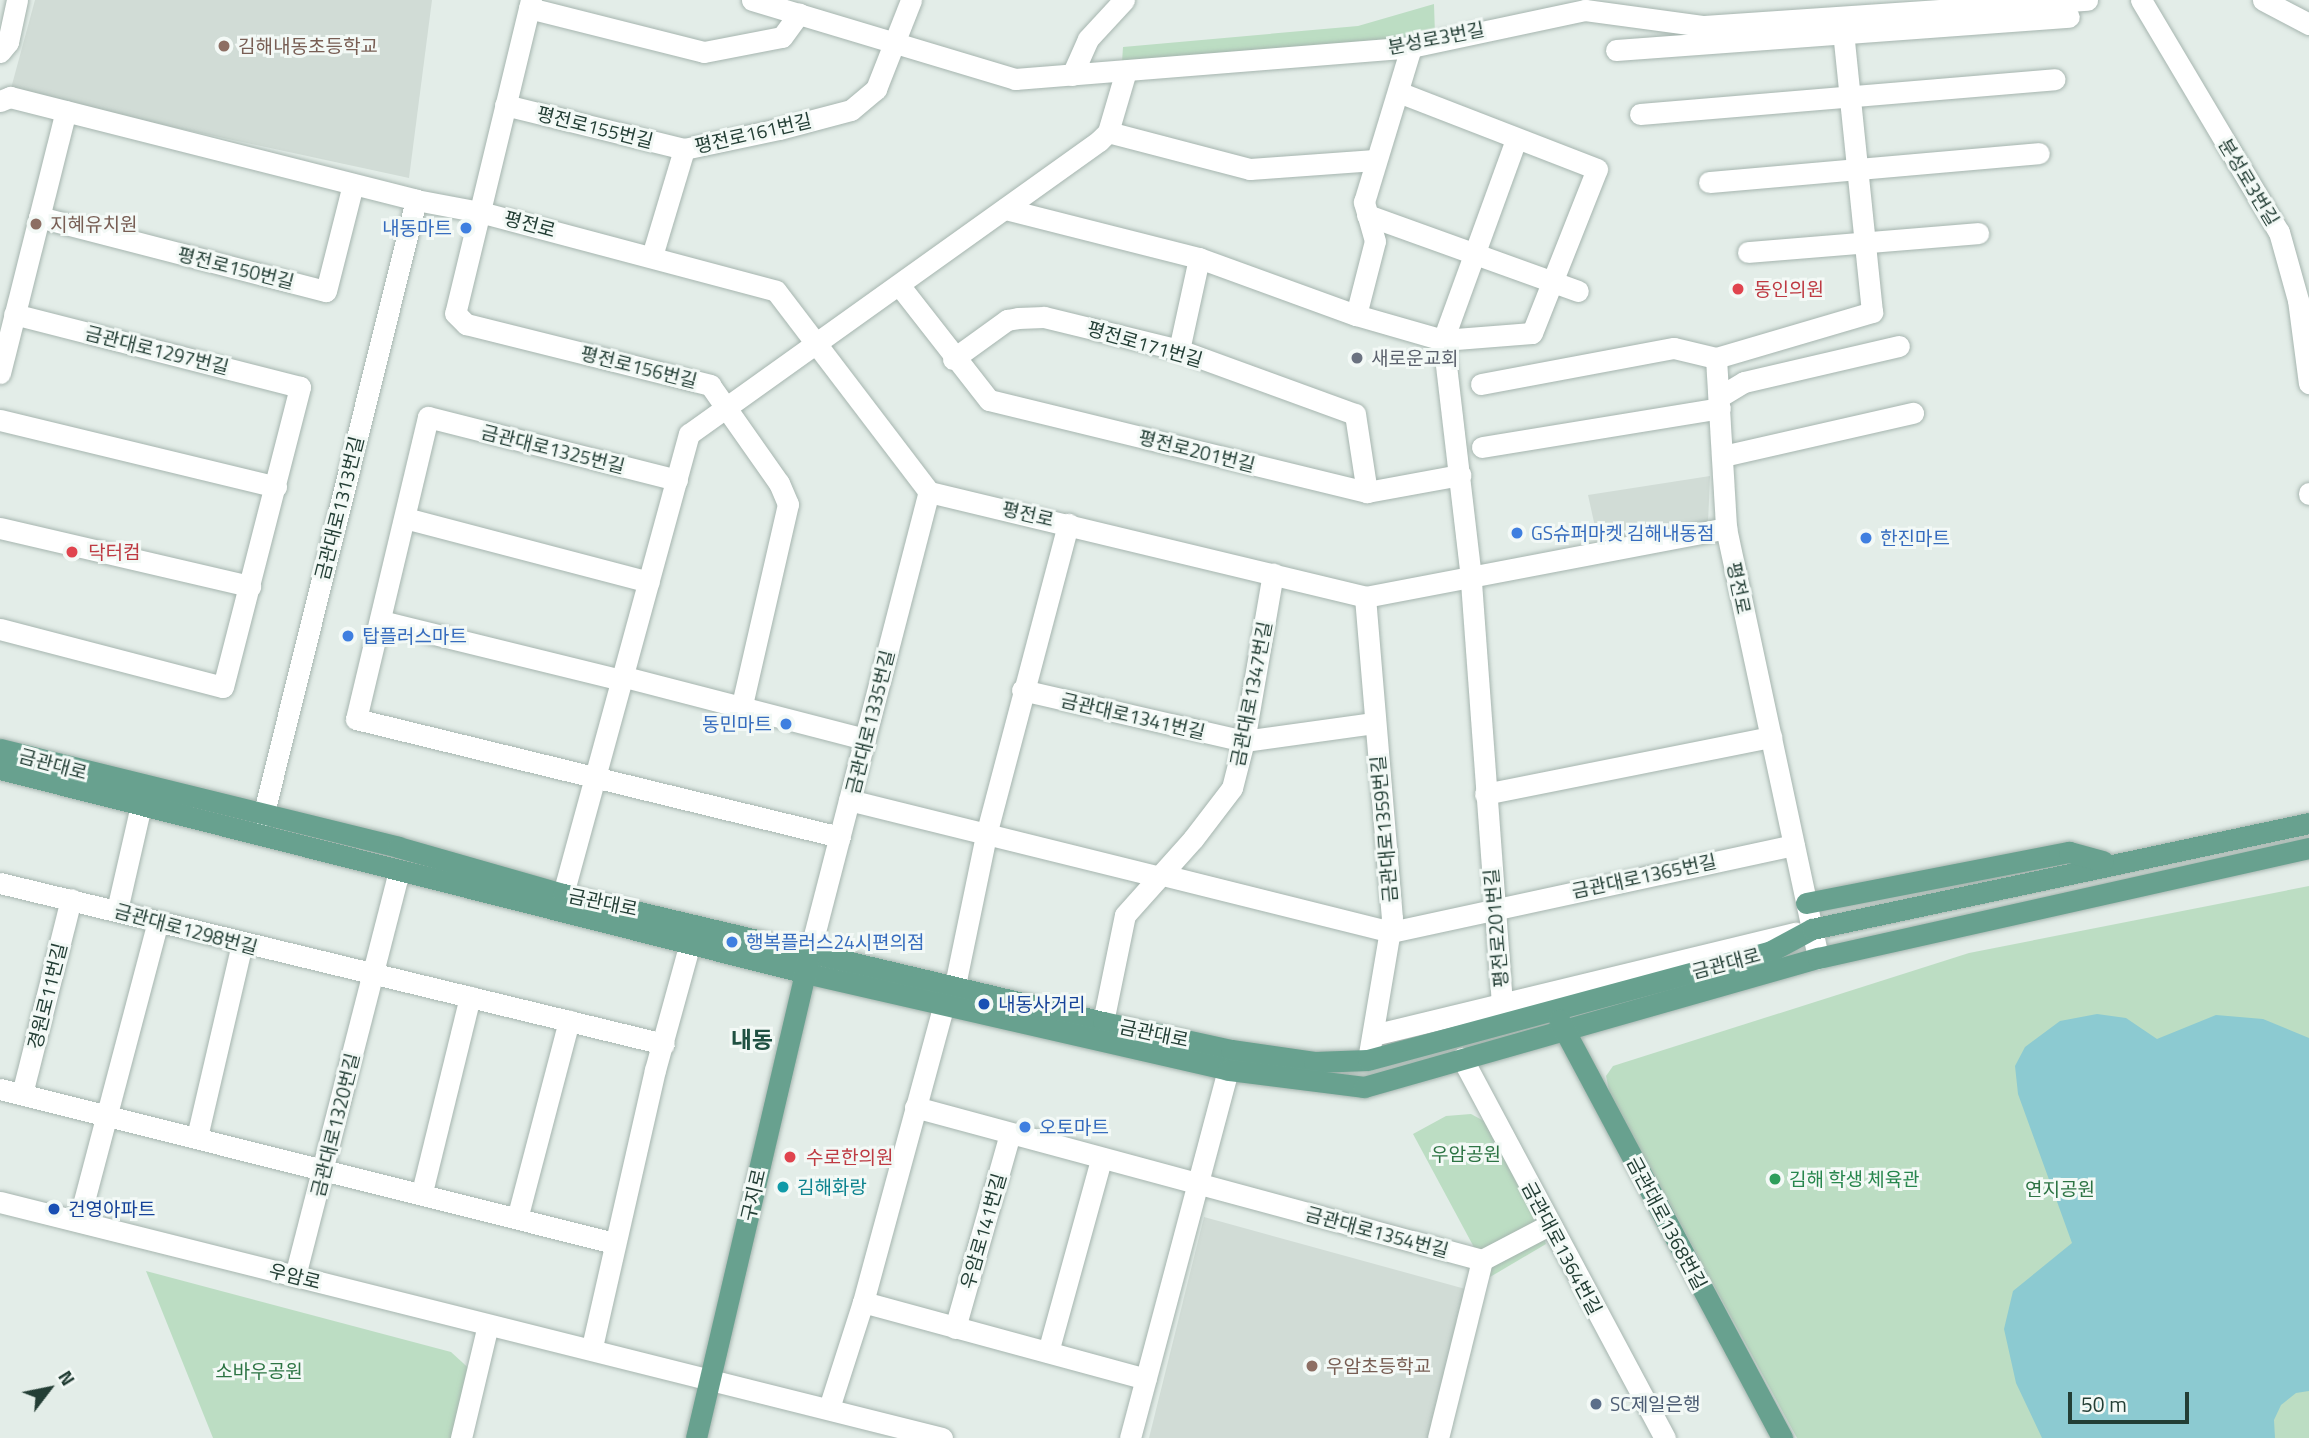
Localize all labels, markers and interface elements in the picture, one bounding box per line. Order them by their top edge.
street label: 분성로3번길 [1386,17,1486,59]
place label: 김해내동초등학교 [238,35,378,57]
marker: 김해내동초등학교 [216,38,232,54]
street label: 평전로155번길 [534,102,656,152]
street label: 평전로161번길 [692,108,814,158]
street label: 분성로3번길 [2214,134,2284,230]
street label: 평전로 [502,206,558,242]
place label: 지혜유치원 [50,213,137,235]
marker: 지혜유치원 [28,216,44,232]
place label: 내동마트 [382,217,452,239]
marker: 내동마트 [458,220,474,236]
street label: 평전로150번길 [175,243,297,293]
place label: 동인의원 [1754,278,1824,300]
marker: 동인의원 [1728,279,1748,299]
street label: 평전로171번길 [1085,317,1205,371]
street label: 금관대로1297번길 [83,321,231,379]
street label: 평전로156번길 [578,342,700,392]
place label: 새로운교회 [1371,347,1458,369]
marker: 새로운교회 [1349,350,1365,366]
street label: 금관대로1325번길 [479,420,627,478]
street label: 평전로201번길 [1136,426,1258,476]
street label: 금관대로1313번길 [310,434,368,582]
street label: 평전로 [1000,497,1056,531]
place label: GS슈퍼마켓 김해내동점 [1531,522,1715,544]
marker: GS슈퍼마켓 김해내동점 [1509,525,1525,541]
place label: 한진마트 [1880,527,1950,549]
marker: 한진마트 [1858,530,1874,546]
place label: 닥터컴 [88,541,140,563]
marker: 닥터컴 [62,542,82,562]
street label: 평전로 [1722,560,1756,616]
street label: 금관대로1347번길 [1226,619,1276,769]
place label: 탑플러스마트 [362,625,467,647]
marker: 탑플러스마트 [340,628,356,644]
street label: 금관대로1335번길 [841,648,899,796]
street label: 금관대로1341번길 [1059,688,1207,744]
place label: 동민마트 [702,713,772,735]
marker: 동민마트 [778,716,794,732]
street label: 금관대로 [16,744,90,784]
street label: 금관대로1359번길 [1366,755,1402,903]
street label: 금관대로1365번길 [1570,850,1718,902]
street label: 평전로201번길 [1479,868,1513,988]
street label: 금관대로 [566,884,640,920]
street label: 금관대로1298번길 [112,899,260,959]
place label: 행복플러스24시편의점 [746,931,925,953]
marker: 행복플러스24시편의점 [724,934,740,950]
street label: 경원로11번길 [23,941,71,1051]
street label: 금관대로 [1689,943,1763,983]
place label: 내동사거리 [998,993,1085,1015]
marker: 내동사거리 [976,996,992,1012]
street label: 금관대로 [1117,1015,1191,1051]
district label: 내동 [731,1026,773,1054]
street label: 금관대로1320번길 [306,1051,364,1199]
place label: 오토마트 [1039,1116,1109,1138]
marker: 오토마트 [1017,1119,1033,1135]
park label: 우암공원 [1431,1143,1501,1165]
place label: 수로한의원 [806,1146,893,1168]
marker: 수로한의원 [780,1147,800,1167]
street label: 금관대로1368번길 [1622,1153,1712,1293]
street label: 구지로 [736,1167,770,1223]
place label: 김해 학생 체육관 [1789,1168,1920,1190]
street label: 우암로141번길 [956,1171,1010,1291]
marker: 김해 학생 체육관 [1767,1171,1783,1187]
place label: 김해화랑 [797,1176,867,1198]
street label: 금관대로1364번길 [1517,1178,1607,1318]
park label: 연지공원 [2025,1178,2095,1200]
marker: 김해화랑 [775,1179,791,1195]
place label: 건영아파트 [68,1198,155,1220]
marker: 건영아파트 [46,1201,62,1217]
street label: 금관대로1354번길 [1303,1202,1451,1262]
street label: 우암로 [267,1259,323,1293]
north arrow [14,1354,84,1424]
place label: 우암초등학교 [1326,1355,1431,1377]
marker: 우암초등학교 [1304,1358,1320,1374]
park label: 소바우공원 [215,1360,303,1382]
text: N [51,1364,83,1391]
scale bar [2071,1378,2192,1422]
text: 50 m [2081,1388,2127,1420]
place label: SC제일은행 [1610,1393,1701,1415]
marker: SC제일은행 [1588,1396,1604,1412]

